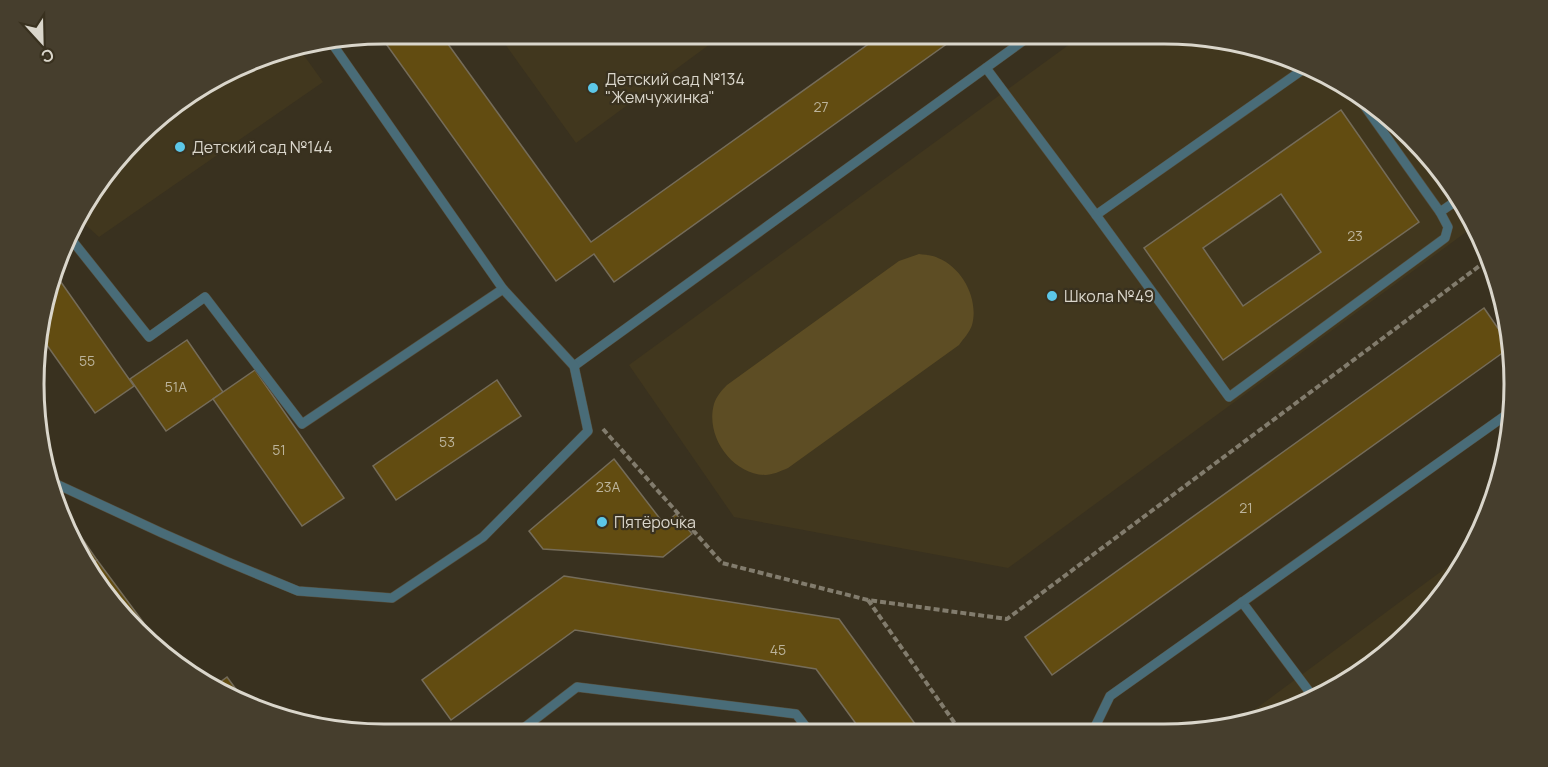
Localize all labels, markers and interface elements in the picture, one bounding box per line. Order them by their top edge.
north arrow [12,12,72,72]
text: С [38,43,57,68]
place label: Детский сад №134 "Жемчужинка" [605,68,745,108]
marker: Детский сад №134 "Жемчужинка" [586,81,600,95]
house number: 27 [813,97,829,116]
place label: Детский сад №144 [192,136,333,158]
marker: Детский сад №144 [173,140,187,154]
house number: 23 [1347,226,1363,245]
place label: Школа №49 [1064,285,1154,307]
marker: Школа №49 [1045,289,1059,303]
house number: 55 [79,351,95,370]
house number: 51А [165,377,187,396]
house number: 53 [439,432,455,451]
house number: 51 [272,440,286,459]
house number: 23А [596,477,620,496]
house number: 21 [1239,498,1253,517]
place label: Пятёрочка [614,511,696,533]
marker: Пятёрочка [595,515,609,529]
house number: 45 [770,640,786,659]

